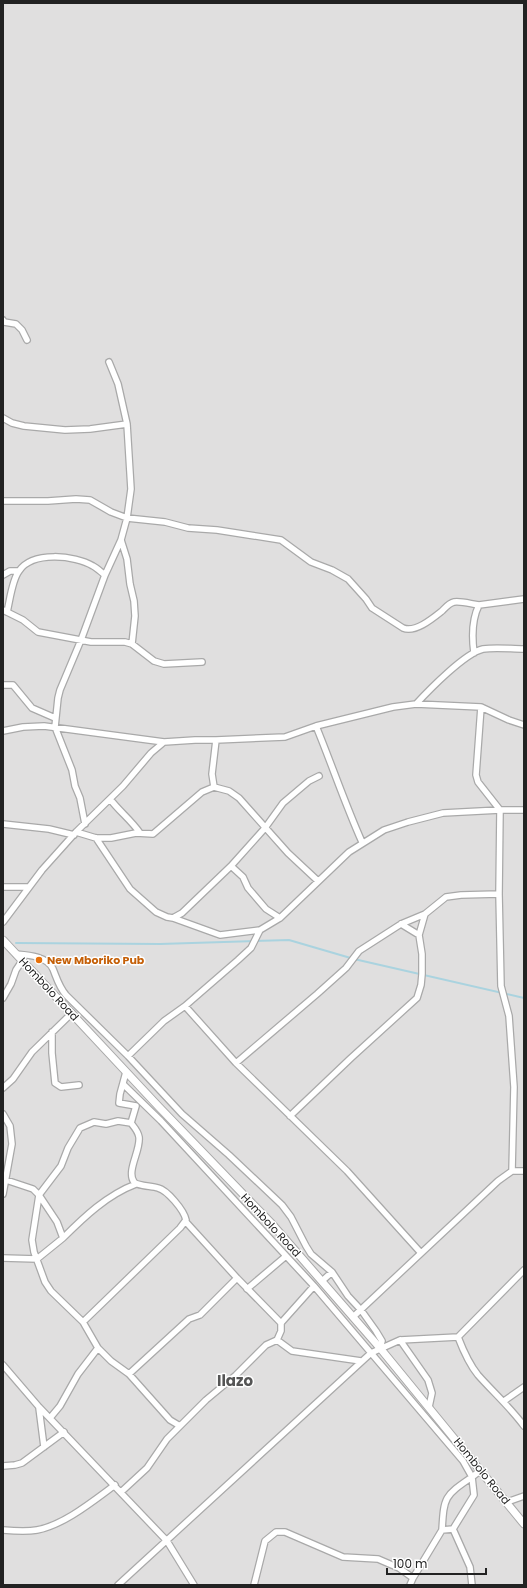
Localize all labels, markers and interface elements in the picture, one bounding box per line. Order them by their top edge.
place label: New Mboriko Pub [47,952,145,968]
street label: Hombolo Road [15,954,83,1024]
marker: New Mboriko Pub [34,955,44,965]
street label: Hombolo Road [237,1190,305,1260]
district label: Ilazo [217,1370,253,1391]
street label: Hombolo Road [450,1434,514,1508]
scale bar [387,1550,486,1576]
text: 100 m [393,1555,427,1572]

